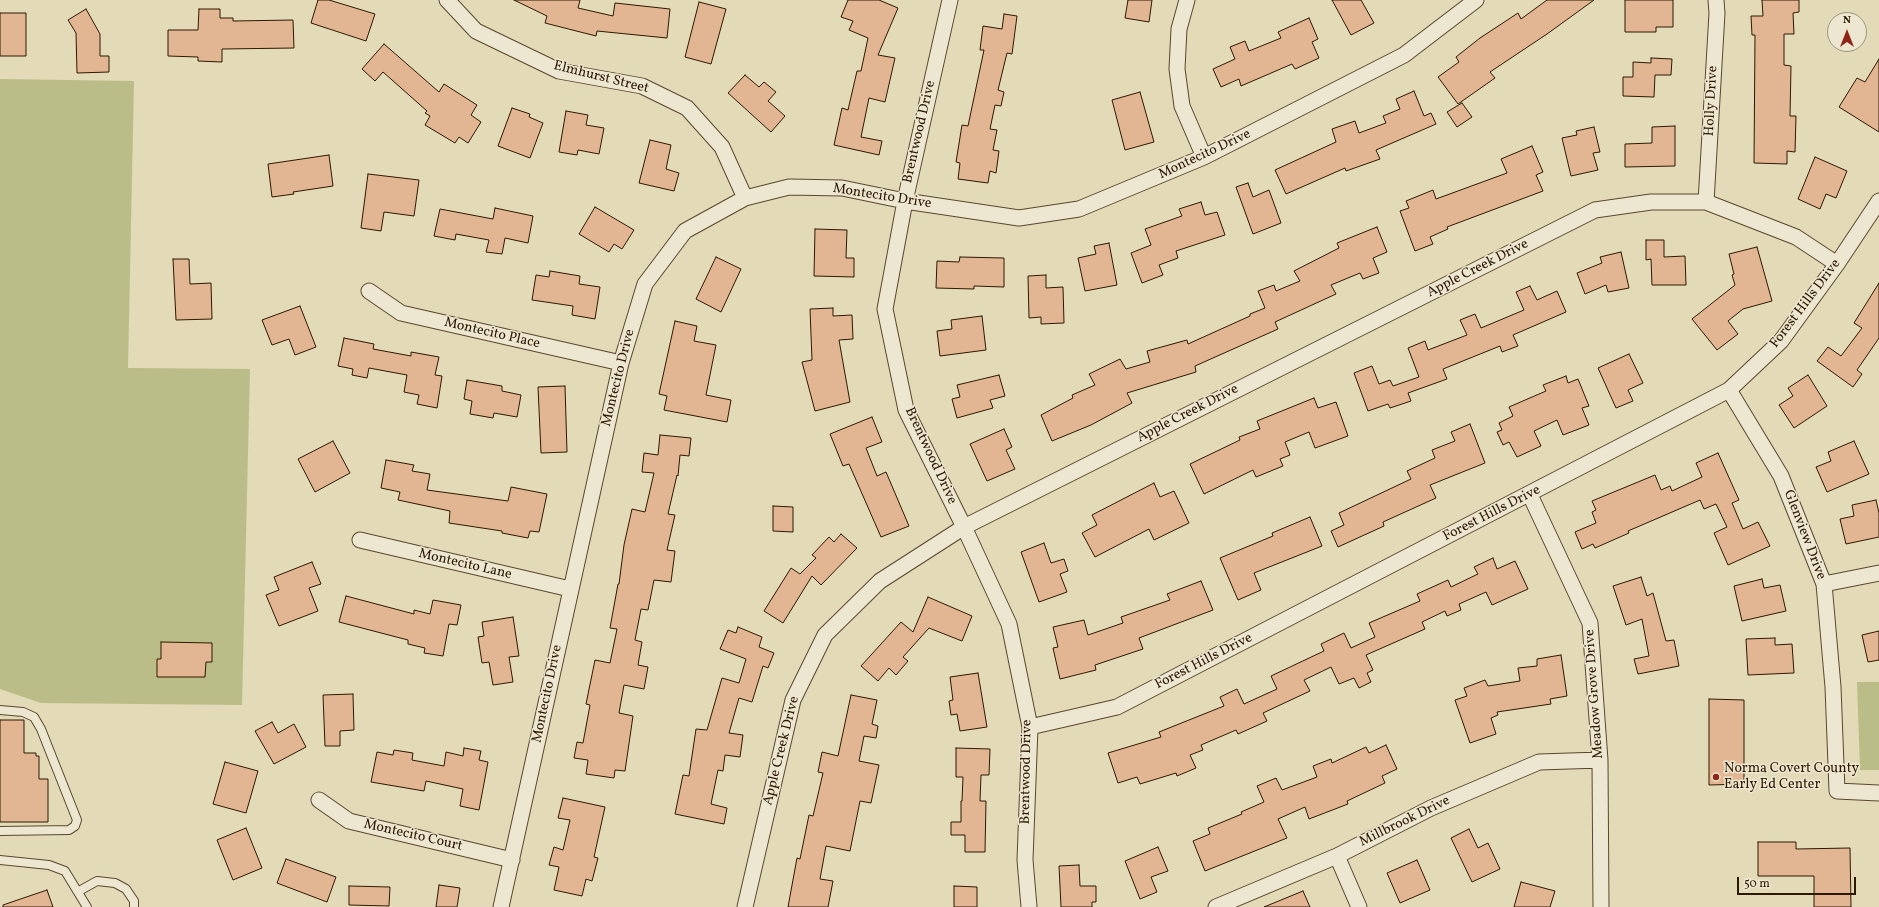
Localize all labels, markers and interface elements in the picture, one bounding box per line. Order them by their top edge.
north arrow [1827,12,1867,52]
text: N [1843,13,1851,28]
street label: Elmhurst Street [552,58,650,98]
street label: Holly Drive [1702,65,1722,137]
street label: Brentwood Drive [900,79,940,185]
street label: Montecito Drive [1156,126,1254,184]
street label: Montecito Drive [831,181,933,213]
street label: Apple Creek Drive [1424,236,1532,302]
street label: Forest Hills Drive [1767,256,1845,352]
street label: Montecito Place [443,315,541,353]
street label: Montecito Drive [599,328,639,428]
street label: Apple Creek Drive [1134,381,1242,447]
street label: Brentwood Drive [900,405,960,507]
street label: Forest Hills Drive [1441,482,1543,546]
street label: Glenview Drive [1779,488,1829,582]
street label: Montecito Lane [417,546,513,584]
street label: Meadow Grove Drive [1582,629,1608,759]
street label: Forest Hills Drive [1153,630,1255,694]
street label: Montecito Drive [529,644,567,744]
street label: Apple Creek Drive [760,695,804,807]
street label: Brentwood Drive [1018,719,1036,825]
place label: Norma Covert County Early Ed Center [1724,761,1859,794]
marker: Norma Covert County Early Ed Center [1711,772,1721,782]
street label: Millbrook Drive [1357,793,1453,851]
street label: Montecito Court [362,816,464,856]
scale bar [1739,869,1858,895]
text: 50 m [1744,876,1770,892]

